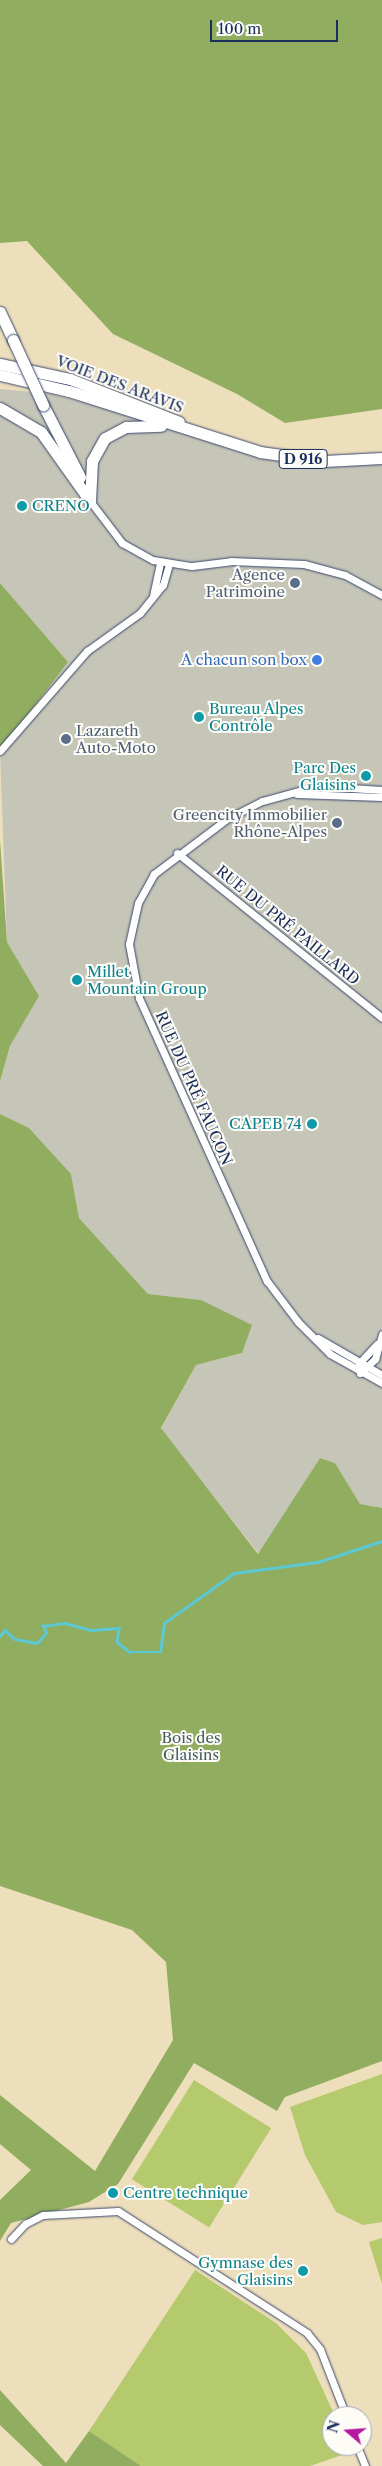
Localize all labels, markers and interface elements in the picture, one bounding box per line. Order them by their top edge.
scale bar [212,10,340,42]
text: 100 m [218,19,261,38]
street label: VOIE DES ARAVIS [54,351,186,417]
road number: D 916 [278,448,328,470]
place label: CRENO [32,497,90,515]
marker: CRENO [16,500,28,512]
place label: Agence Patrimoine [206,565,285,600]
marker: Agence Patrimoine [289,577,301,589]
place label: A chacun son box [181,651,307,669]
marker: A chacun son box [311,654,323,666]
place label: Bureau Alpes Contrôle [209,699,304,734]
marker: Bureau Alpes Contrôle [193,711,205,723]
place label: Lazareth Auto-Moto [76,721,156,756]
marker: Lazareth Auto-Moto [60,733,72,745]
place label: Parc Des Glaisins [293,758,356,793]
marker: Parc Des Glaisins [360,770,372,782]
place label: Greencity Immobilier Rhône-Alpes [172,805,327,840]
marker: Greencity Immobilier Rhône-Alpes [331,817,343,829]
street label: RUE DU PRÉ PAILLARD [213,862,363,988]
place label: Millet Mountain Group [87,962,207,997]
marker: Millet Mountain Group [71,974,83,986]
street label: RUE DU PRÉ FAUCON [152,1008,236,1168]
place label: CAPEB 74 [229,1115,302,1133]
marker: CAPEB 74 [306,1118,318,1130]
park label: Bois des Glaisins [162,1728,220,1763]
place label: Centre technique [123,2184,248,2202]
marker: Centre technique [107,2187,119,2199]
place label: Gymnase des Glaisins [198,2253,293,2288]
marker: Gymnase des Glaisins [297,2265,309,2277]
north arrow [322,2406,372,2456]
text: N [323,2418,344,2435]

